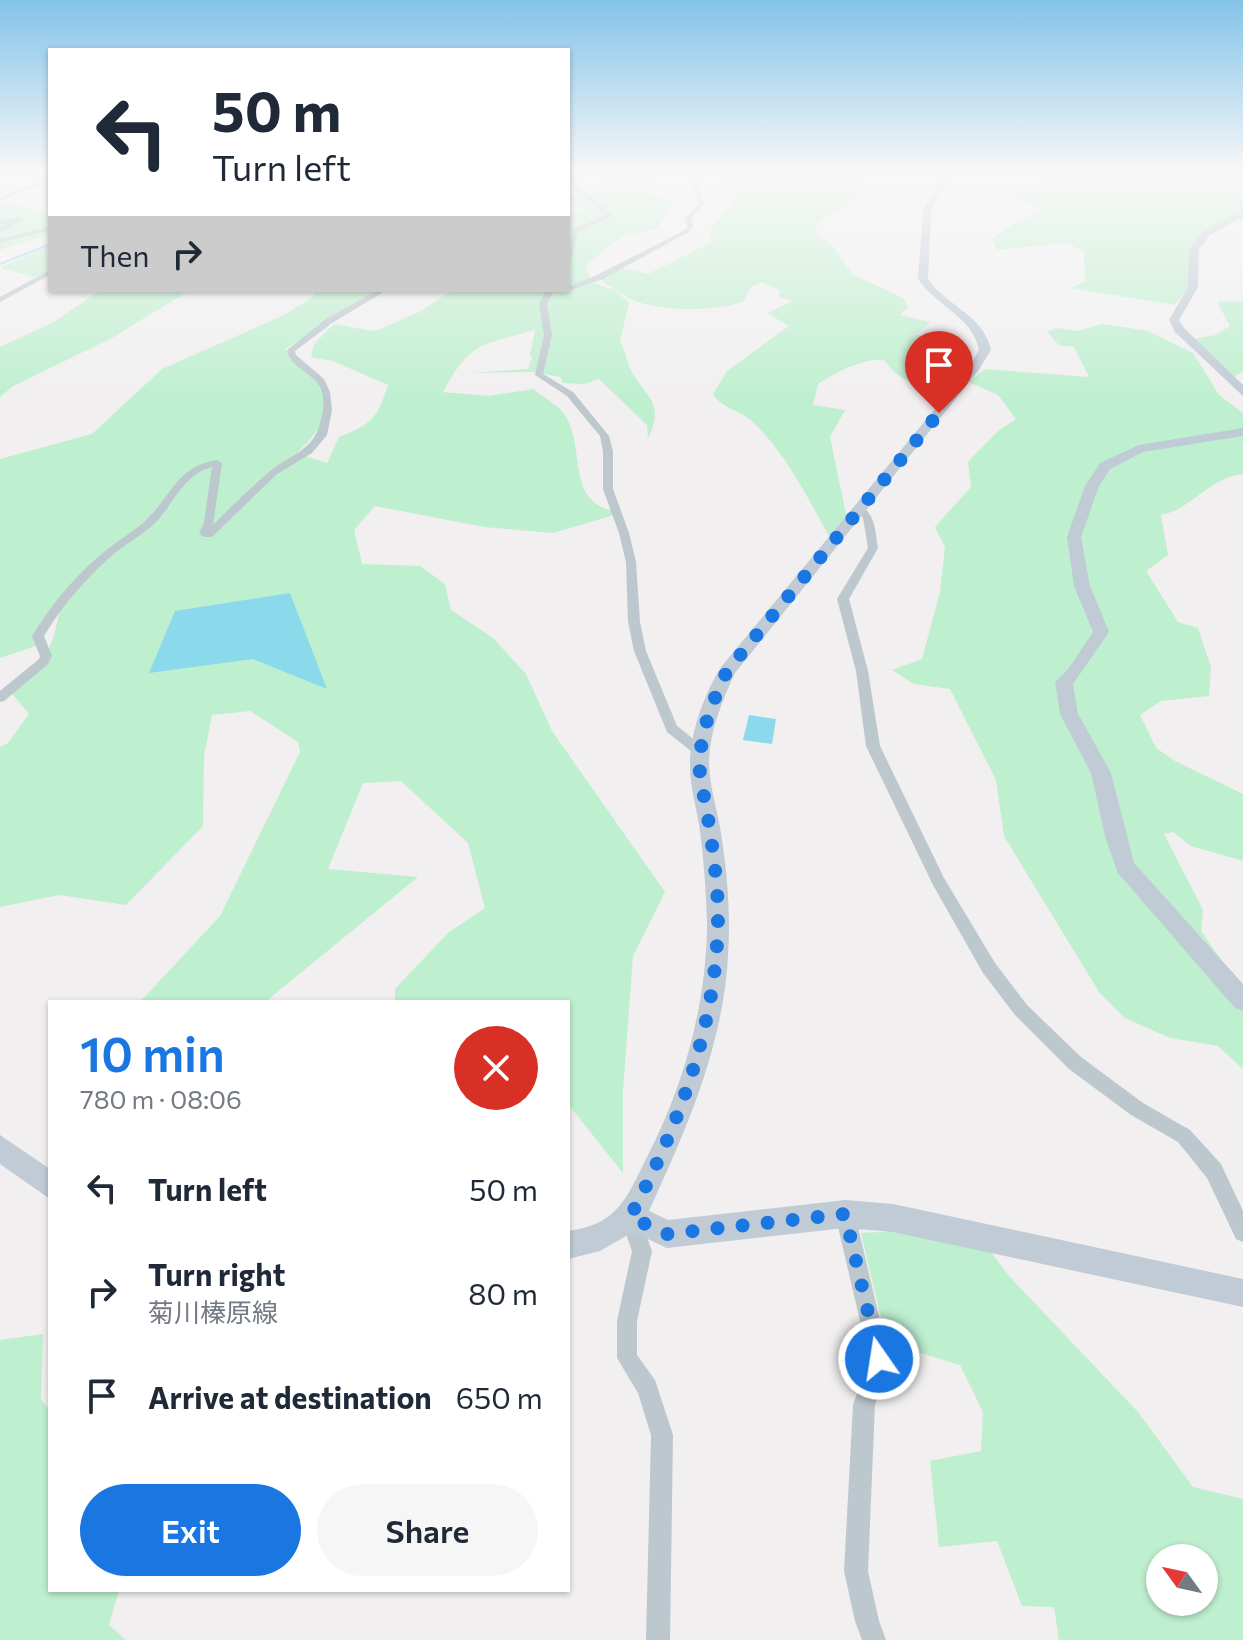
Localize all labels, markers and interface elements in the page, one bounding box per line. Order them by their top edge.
text: 50 m [212,75,341,144]
icon: left [80,80,184,184]
text: Turn left [212,144,351,188]
icon: right [165,232,209,276]
text: Then [80,236,149,273]
pin [905,331,973,413]
icon: arrive [917,343,961,387]
text: 10 min [80,1023,225,1082]
button: close [454,1026,538,1110]
text: 780 m · 08:06 [80,1083,242,1114]
icon: left [80,1166,124,1210]
text: Turn left [148,1170,267,1207]
text: 50 m [469,1170,538,1207]
text: Turn right [148,1255,285,1292]
icon: right [80,1270,124,1314]
text: 80 m [468,1274,538,1311]
text: 菊川榛原線 [148,1296,278,1327]
position arrow [837,1317,921,1401]
icon: arrive [80,1374,124,1418]
text: Arrive at destination [148,1378,432,1415]
text: 650 m [456,1378,543,1415]
button: Exit [80,1484,301,1576]
button: Share [317,1484,538,1576]
north arrow [1146,1544,1218,1616]
map controls [1146,1544,1218,1616]

